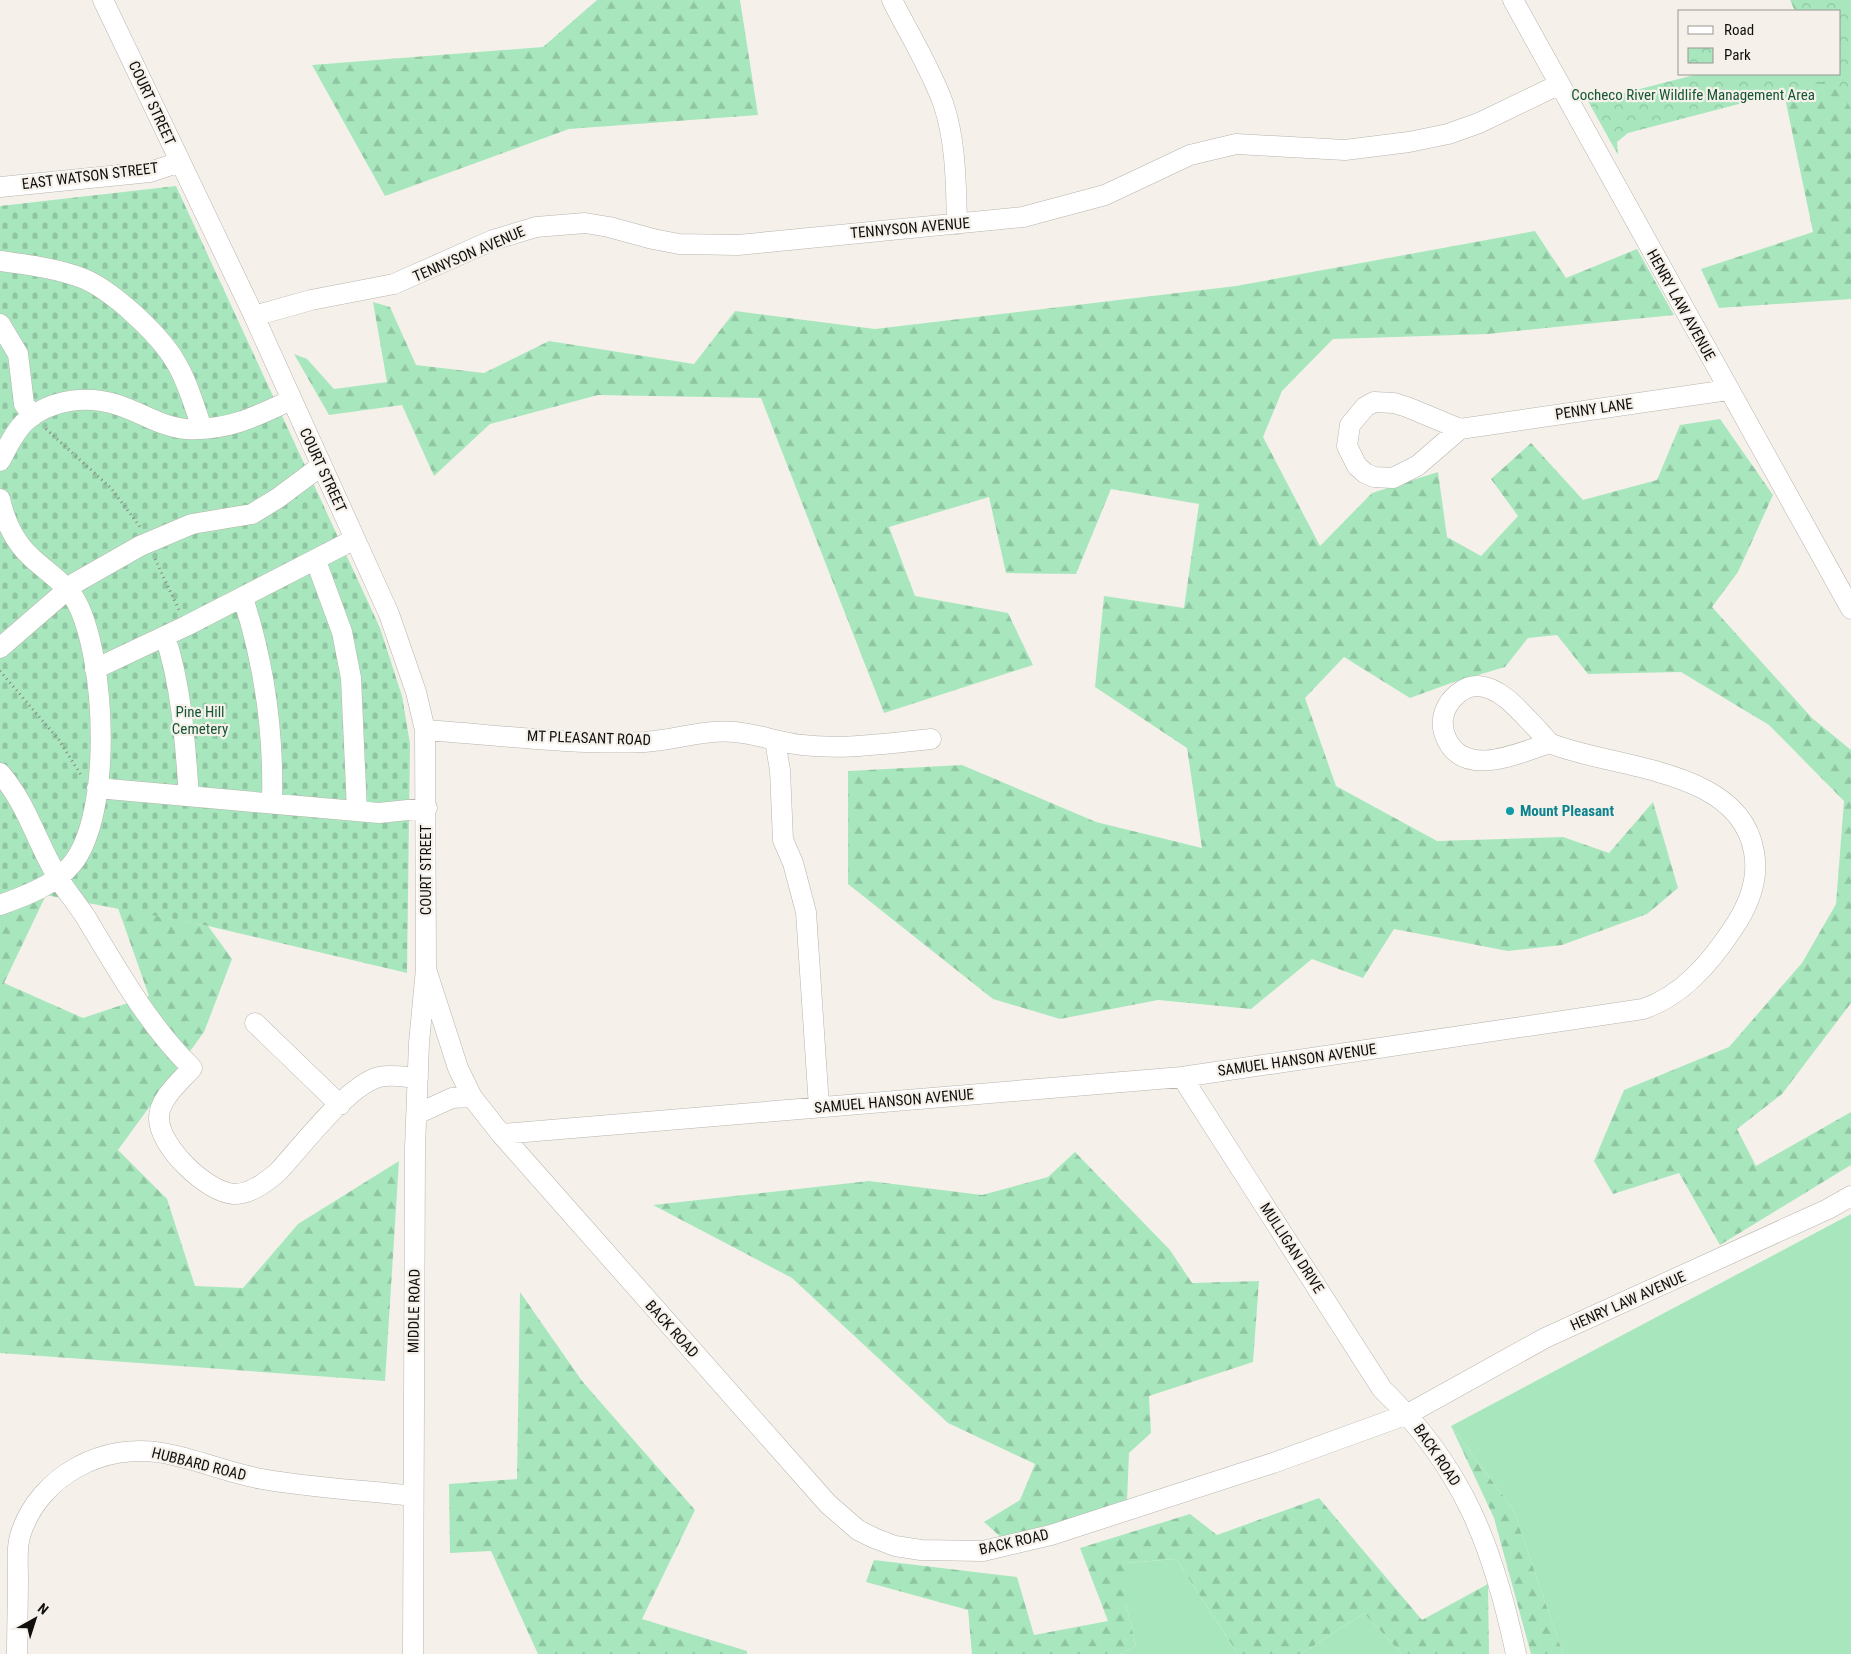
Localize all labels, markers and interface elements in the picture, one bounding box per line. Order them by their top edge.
legend [1678,10,1841,75]
text: Road [1724,21,1754,39]
text: Park [1724,46,1751,64]
street label: COURT STREET [125,58,179,148]
park label: Cocheco River Wildlife Management Area [1571,86,1815,104]
street label: EAST WATSON STREET [21,159,159,193]
street label: TENNYSON AVENUE [849,214,971,242]
street label: TENNYSON AVENUE [410,222,528,286]
street label: HENRY LAW AVENUE [1643,246,1719,364]
street label: PENNY LANE [1554,395,1634,423]
street label: COURT STREET [296,425,350,515]
park label: Pine Hill Cemetery [172,703,228,738]
street label: MT PLEASANT ROAD [527,727,651,749]
place label: Mount Pleasant [1520,802,1614,820]
marker: Mount Pleasant [1504,805,1516,817]
street label: COURT STREET [417,824,435,915]
street label: SAMUEL HANSON AVENUE [1216,1040,1378,1080]
street label: SAMUEL HANSON AVENUE [813,1085,975,1117]
street label: MULLIGAN DRIVE [1256,1199,1328,1297]
street label: HENRY LAW AVENUE [1568,1267,1688,1335]
street label: MIDDLE ROAD [404,1269,424,1353]
street label: BACK ROAD [642,1297,702,1361]
street label: BACK ROAD [1410,1421,1464,1489]
street label: HUBBARD ROAD [150,1444,248,1484]
street label: BACK ROAD [977,1525,1051,1559]
north arrow [10,1594,60,1644]
text: N [35,1600,52,1618]

